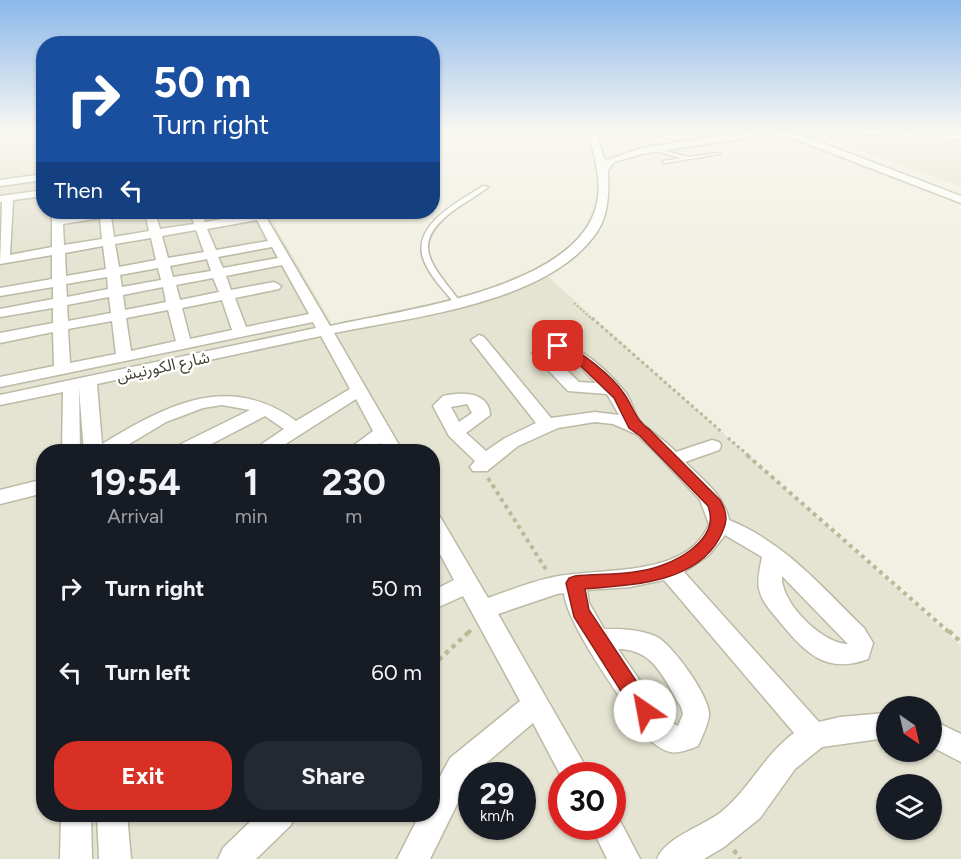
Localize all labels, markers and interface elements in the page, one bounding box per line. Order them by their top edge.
text: 50 m [153,57,251,108]
icon: right [54,60,132,138]
text: Turn right [153,108,269,141]
icon: left [115,174,148,207]
text: Then [54,177,103,204]
pin [532,320,583,371]
icon: arrive [541,329,574,362]
street label: شارع الكورنيش [115,347,212,389]
text: 19:54 [90,461,181,504]
text: 1 [244,461,259,504]
text: 230 [322,461,386,504]
text: Arrival [107,504,164,528]
text: min [235,504,268,528]
text: m [345,504,362,528]
icon: right [54,572,87,605]
text: Turn right [105,575,204,602]
text: 50 m [371,575,422,602]
icon: left [54,656,87,689]
text: Turn left [105,659,191,686]
text: 60 m [371,659,422,686]
position arrow [613,679,677,743]
north arrow [876,696,942,762]
map controls [876,696,942,840]
button: Exit [54,741,232,810]
button: Share [244,741,422,810]
speed limit sign: 30 [548,762,626,840]
button: layers [876,774,942,840]
text: 29 [480,775,514,812]
text: km/h [480,807,514,825]

